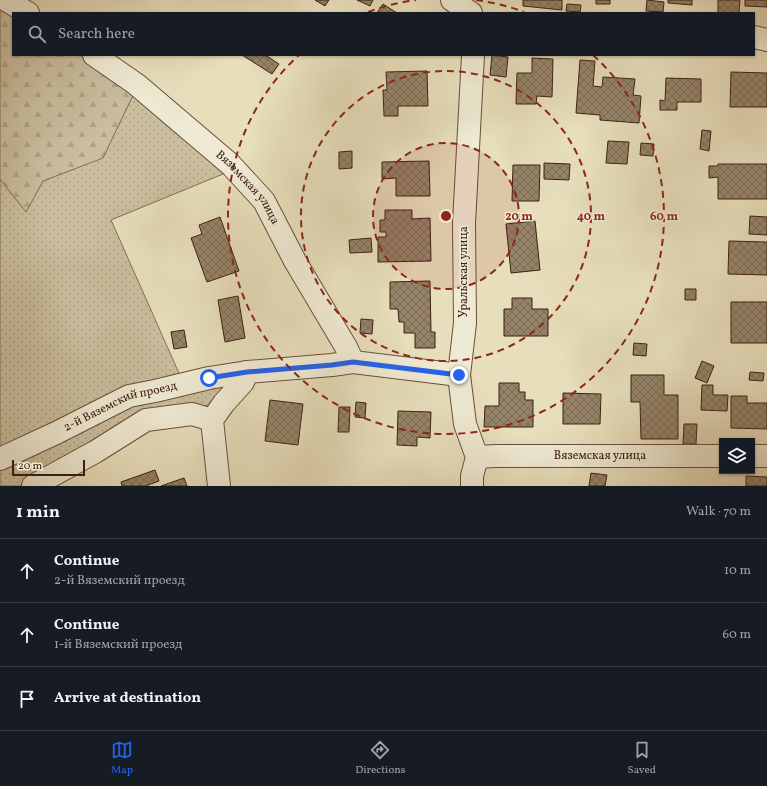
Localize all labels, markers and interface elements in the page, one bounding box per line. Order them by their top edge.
search box [12,12,755,56]
icon: search [26,23,48,45]
text: Search here [58,24,135,45]
street label: Вяземская улица [212,147,283,227]
centre of rings [439,209,453,223]
text: 20 m [505,209,533,225]
text: 40 m [577,209,606,225]
text: 60 m [650,209,678,225]
street label: Уральская улица [456,226,472,318]
route end [450,366,468,384]
route start [200,369,218,387]
street label: 2-й Вяземский проезд [61,378,179,436]
map controls [719,438,755,474]
button: layers [719,438,755,474]
street label: Вяземская улица [554,448,646,464]
scale bar [12,458,85,477]
text: 20 m [18,459,42,474]
text: 1 min [16,501,60,524]
text: Walk · 70 m [686,503,751,521]
text: Continue [54,551,119,572]
icon: ahead [16,560,38,582]
text: 10 m [724,562,751,580]
text: 2-й Вяземский проезд [54,572,185,590]
text: Continue [54,615,119,636]
icon: ahead [16,624,38,646]
text: 60 m [723,626,751,644]
text: 1-й Вяземский проезд [54,636,182,654]
icon: arrive [16,688,38,710]
text: Arrive at destination [54,688,201,709]
tab: Map [111,739,133,778]
tab: Directions [355,739,406,778]
tab: Saved [628,739,656,778]

